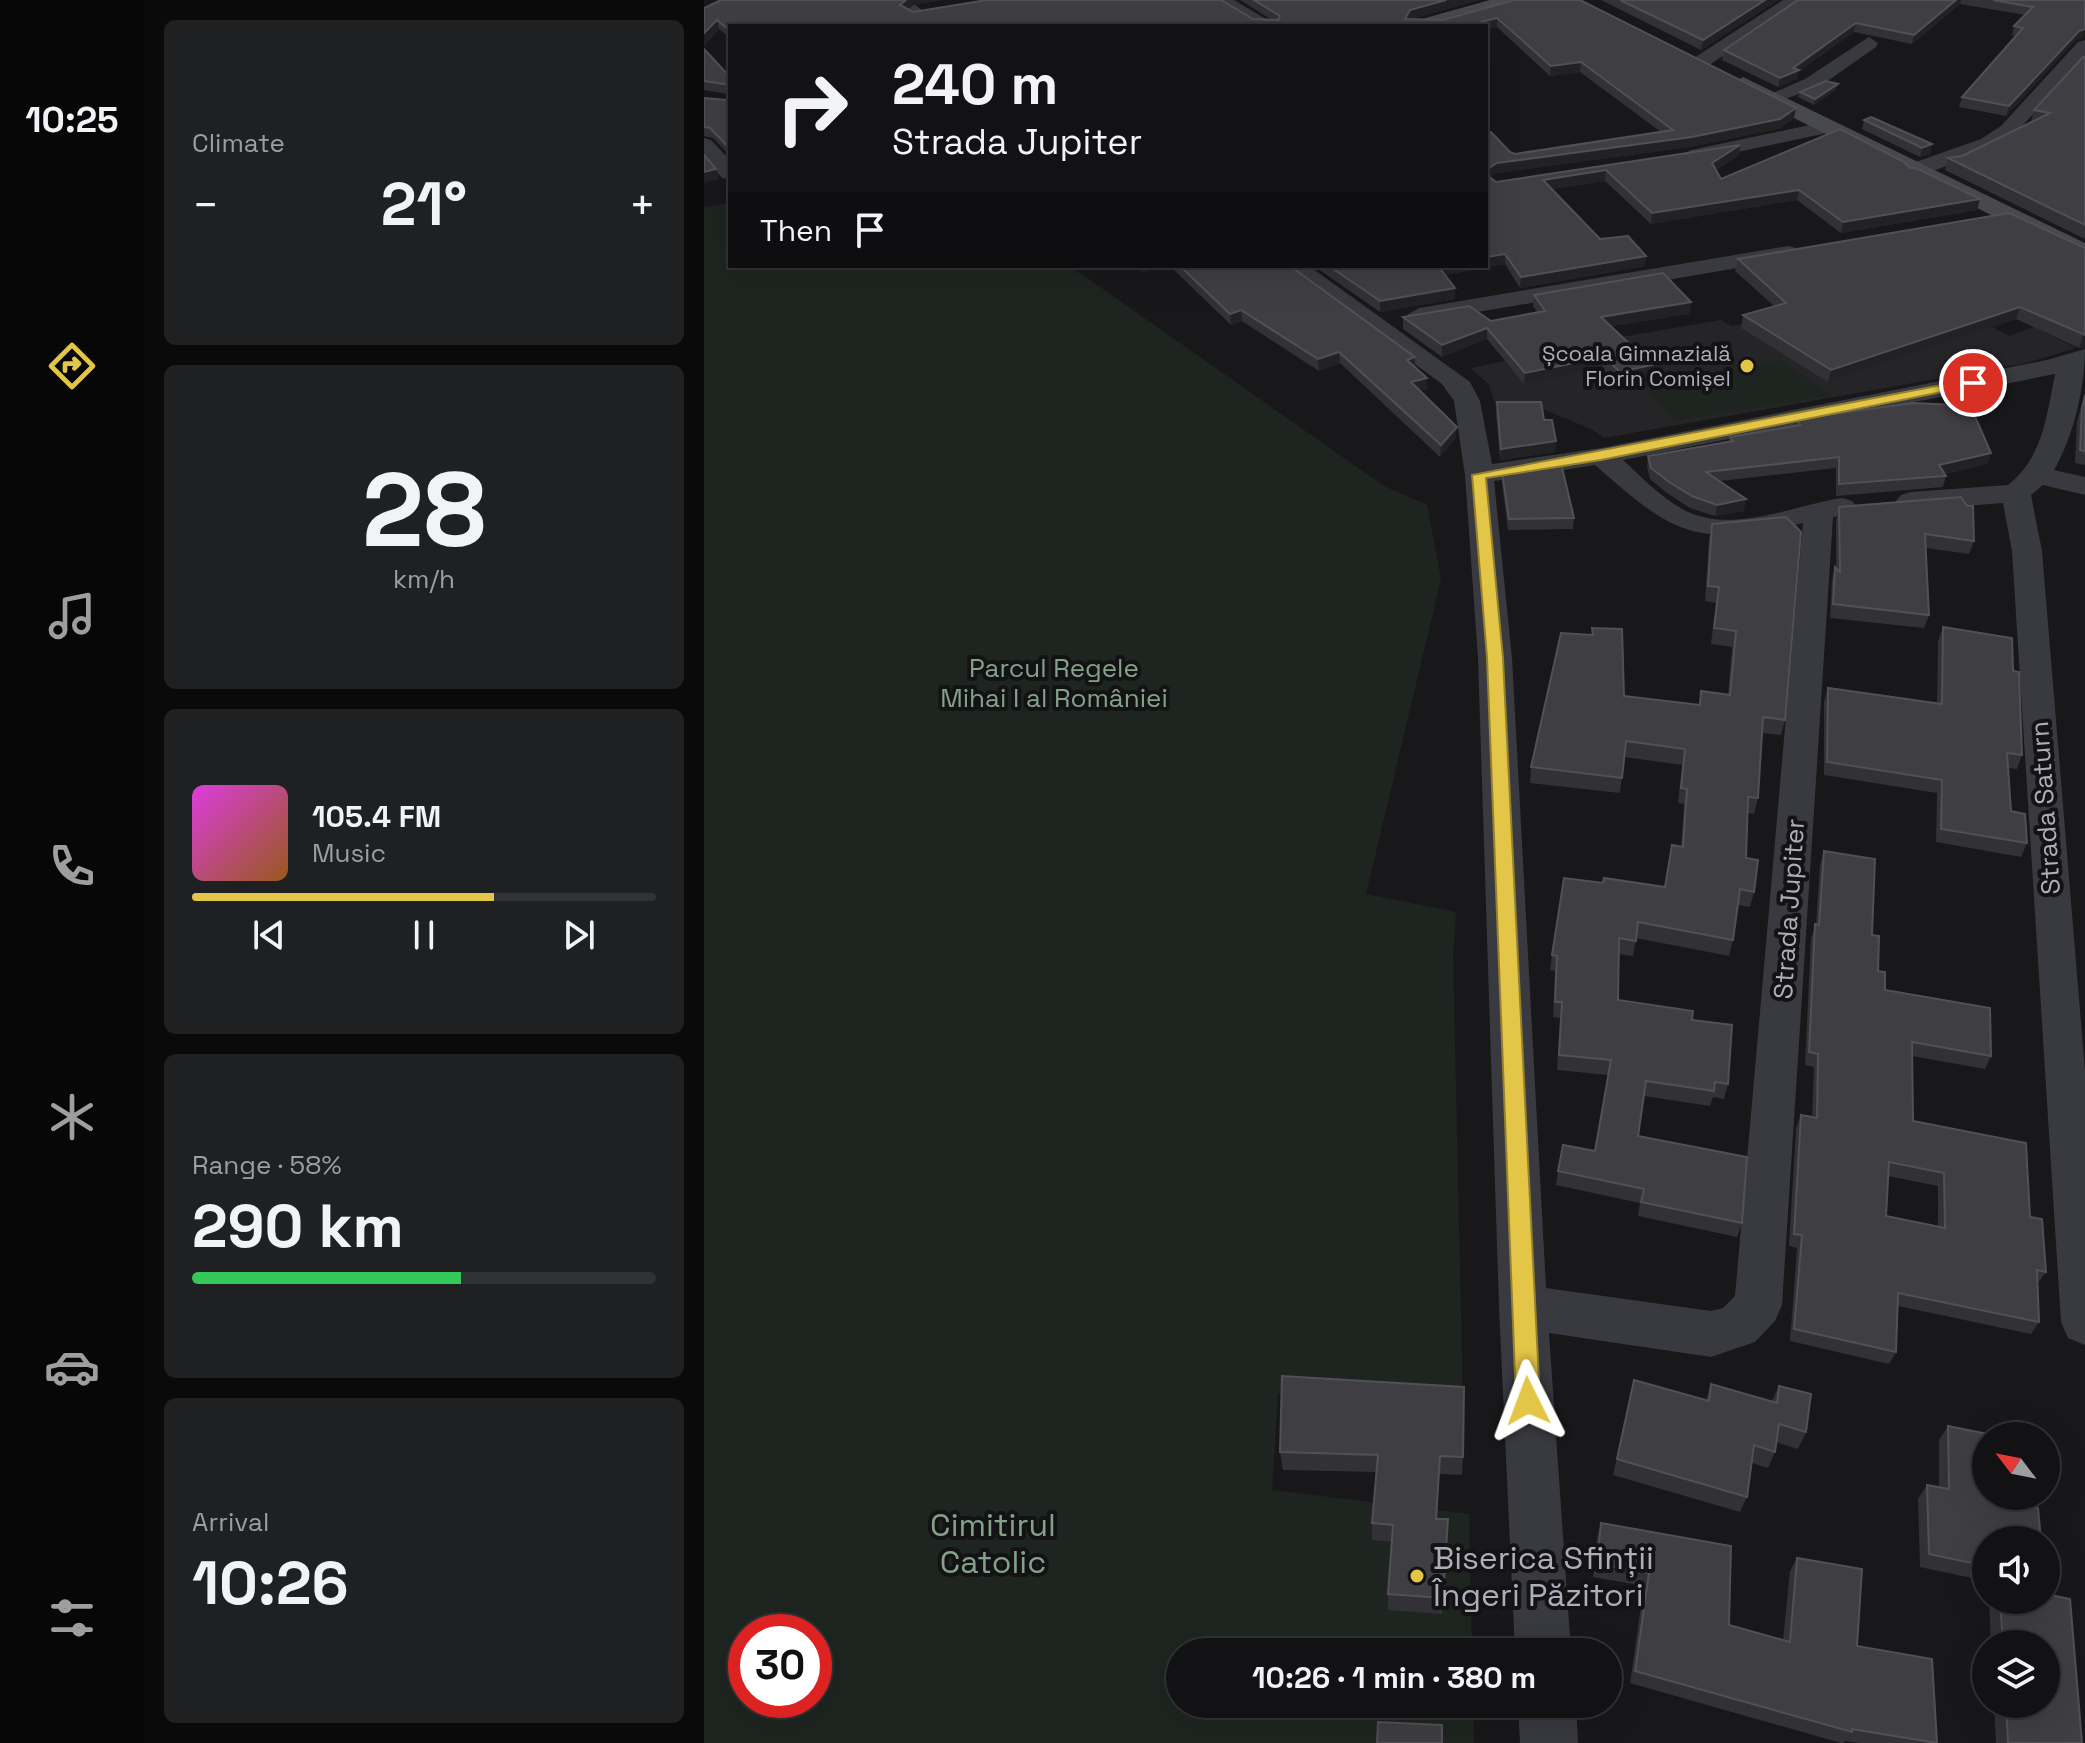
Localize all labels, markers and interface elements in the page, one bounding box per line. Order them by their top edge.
text: 240 m [892,49,1058,120]
icon: right [760,56,864,160]
text: 10:25 [25,97,119,143]
text: Strada Jupiter [892,119,1142,165]
text: Climate [192,126,285,160]
text: 21° [381,166,467,243]
text: − [192,177,219,233]
text: + [629,177,656,233]
icon: arrive [848,208,892,252]
text: Then [760,211,832,250]
icon: directions [44,338,100,394]
place label: Școala Gimnazială Florin Comișel [1542,339,1731,392]
pin [1939,349,2007,417]
marker: Școala Gimnazială Florin Comișel [1738,357,1756,375]
icon: arrive [1951,361,1995,405]
text: 28 [362,444,486,576]
text: km/h [393,562,455,596]
icon: music [44,588,100,644]
park label: Parcul Regele Mihai I al României [940,651,1168,715]
street label: Strada Saturn [2022,720,2068,896]
text: 105.4 FM [312,797,441,836]
street label: Strada Jupiter [1766,818,1812,1000]
text: Music [312,836,386,870]
icon: phone [44,838,100,894]
icon: previous [247,913,291,957]
icon: pause [402,913,446,957]
icon: next [557,913,601,957]
icon: climate [44,1089,100,1145]
text: Range · 58% [192,1148,341,1182]
text: 290 km [192,1188,404,1265]
icon: car [44,1339,100,1395]
position arrow [1486,1359,1570,1443]
north arrow [1972,1422,2060,1510]
map controls [1972,1422,2060,1718]
text: Arrival [192,1505,269,1539]
park label: Cimitirul Catolic [930,1505,1056,1582]
button: sound [1972,1526,2060,1614]
place label: Biserica Sfinții Îngeri Păzitori [1431,1538,1654,1615]
text: 10:26 [192,1545,349,1622]
marker: Biserica Sfinții Îngeri Păzitori [1408,1567,1426,1585]
icon: filters [44,1590,100,1646]
speed limit sign: 30 [728,1614,832,1718]
button: layers [1972,1630,2060,1718]
text: 10:26 · 1 min · 380 m [1252,1658,1536,1697]

